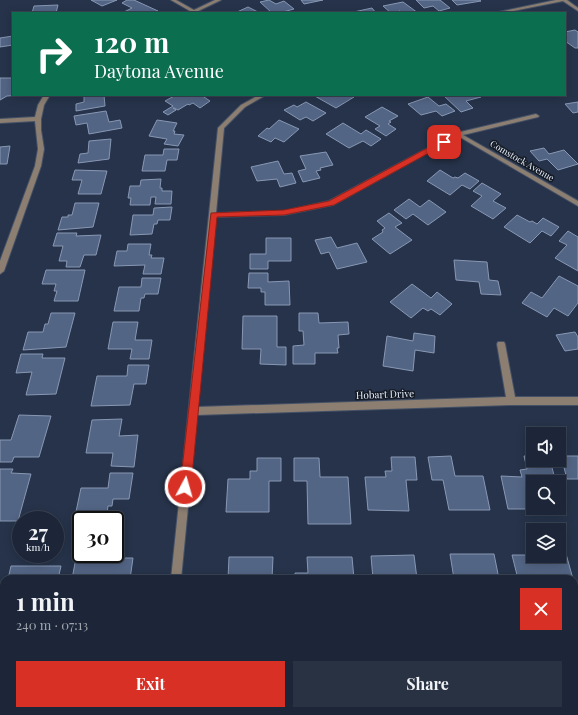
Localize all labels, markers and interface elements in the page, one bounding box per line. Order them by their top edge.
text: 120 m [94,23,169,60]
icon: right [28,28,80,80]
text: Daytona Avenue [94,59,224,83]
pin [427,125,461,159]
icon: arrive [433,131,455,153]
street label: Comstock Avenue [488,137,557,184]
street label: Hobart Drive [356,386,414,402]
map controls [526,427,566,563]
button: sound [526,427,566,467]
position arrow [164,466,206,508]
button: search [526,475,566,515]
speed limit sign: 30 [72,511,124,563]
text: 27 [28,518,48,545]
button: layers [526,523,566,563]
text: km/h [26,540,50,554]
text: 1 min [16,585,75,617]
button: close [520,588,562,630]
text: 240 m · 07:13 [16,616,88,633]
button: Exit [16,661,285,707]
button: Share [293,661,562,707]

